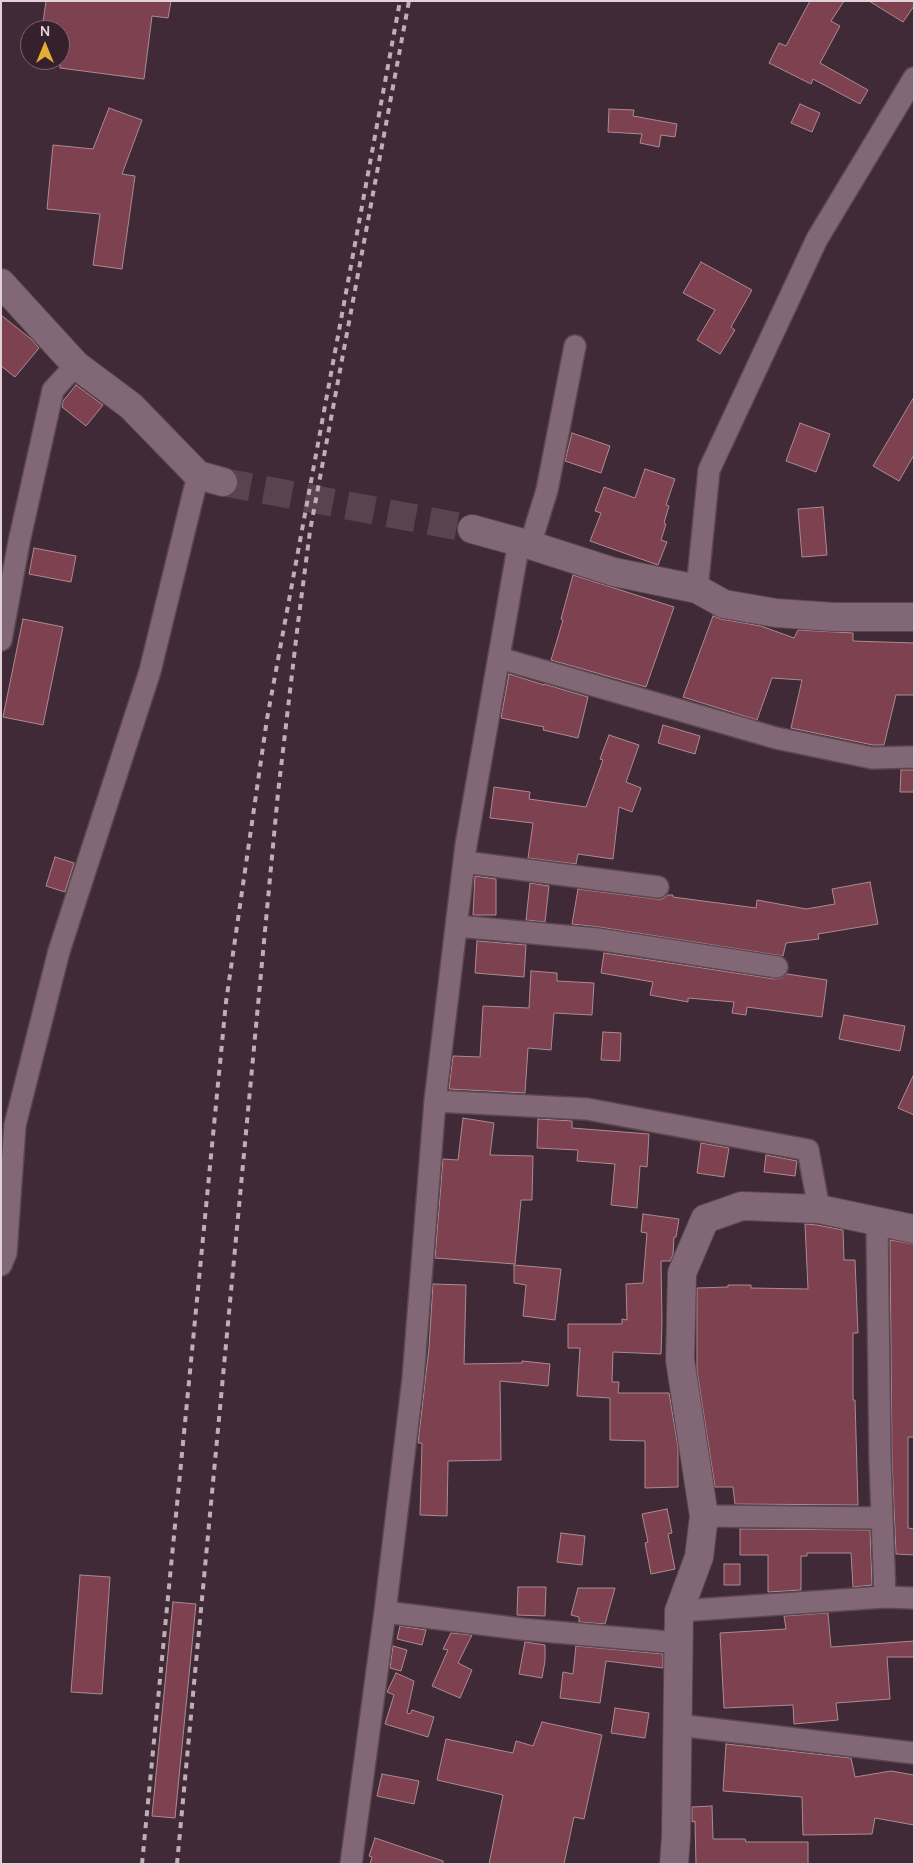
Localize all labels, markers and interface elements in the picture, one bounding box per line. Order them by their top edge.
north arrow [20,20,70,70]
text: N [40,21,50,40]

